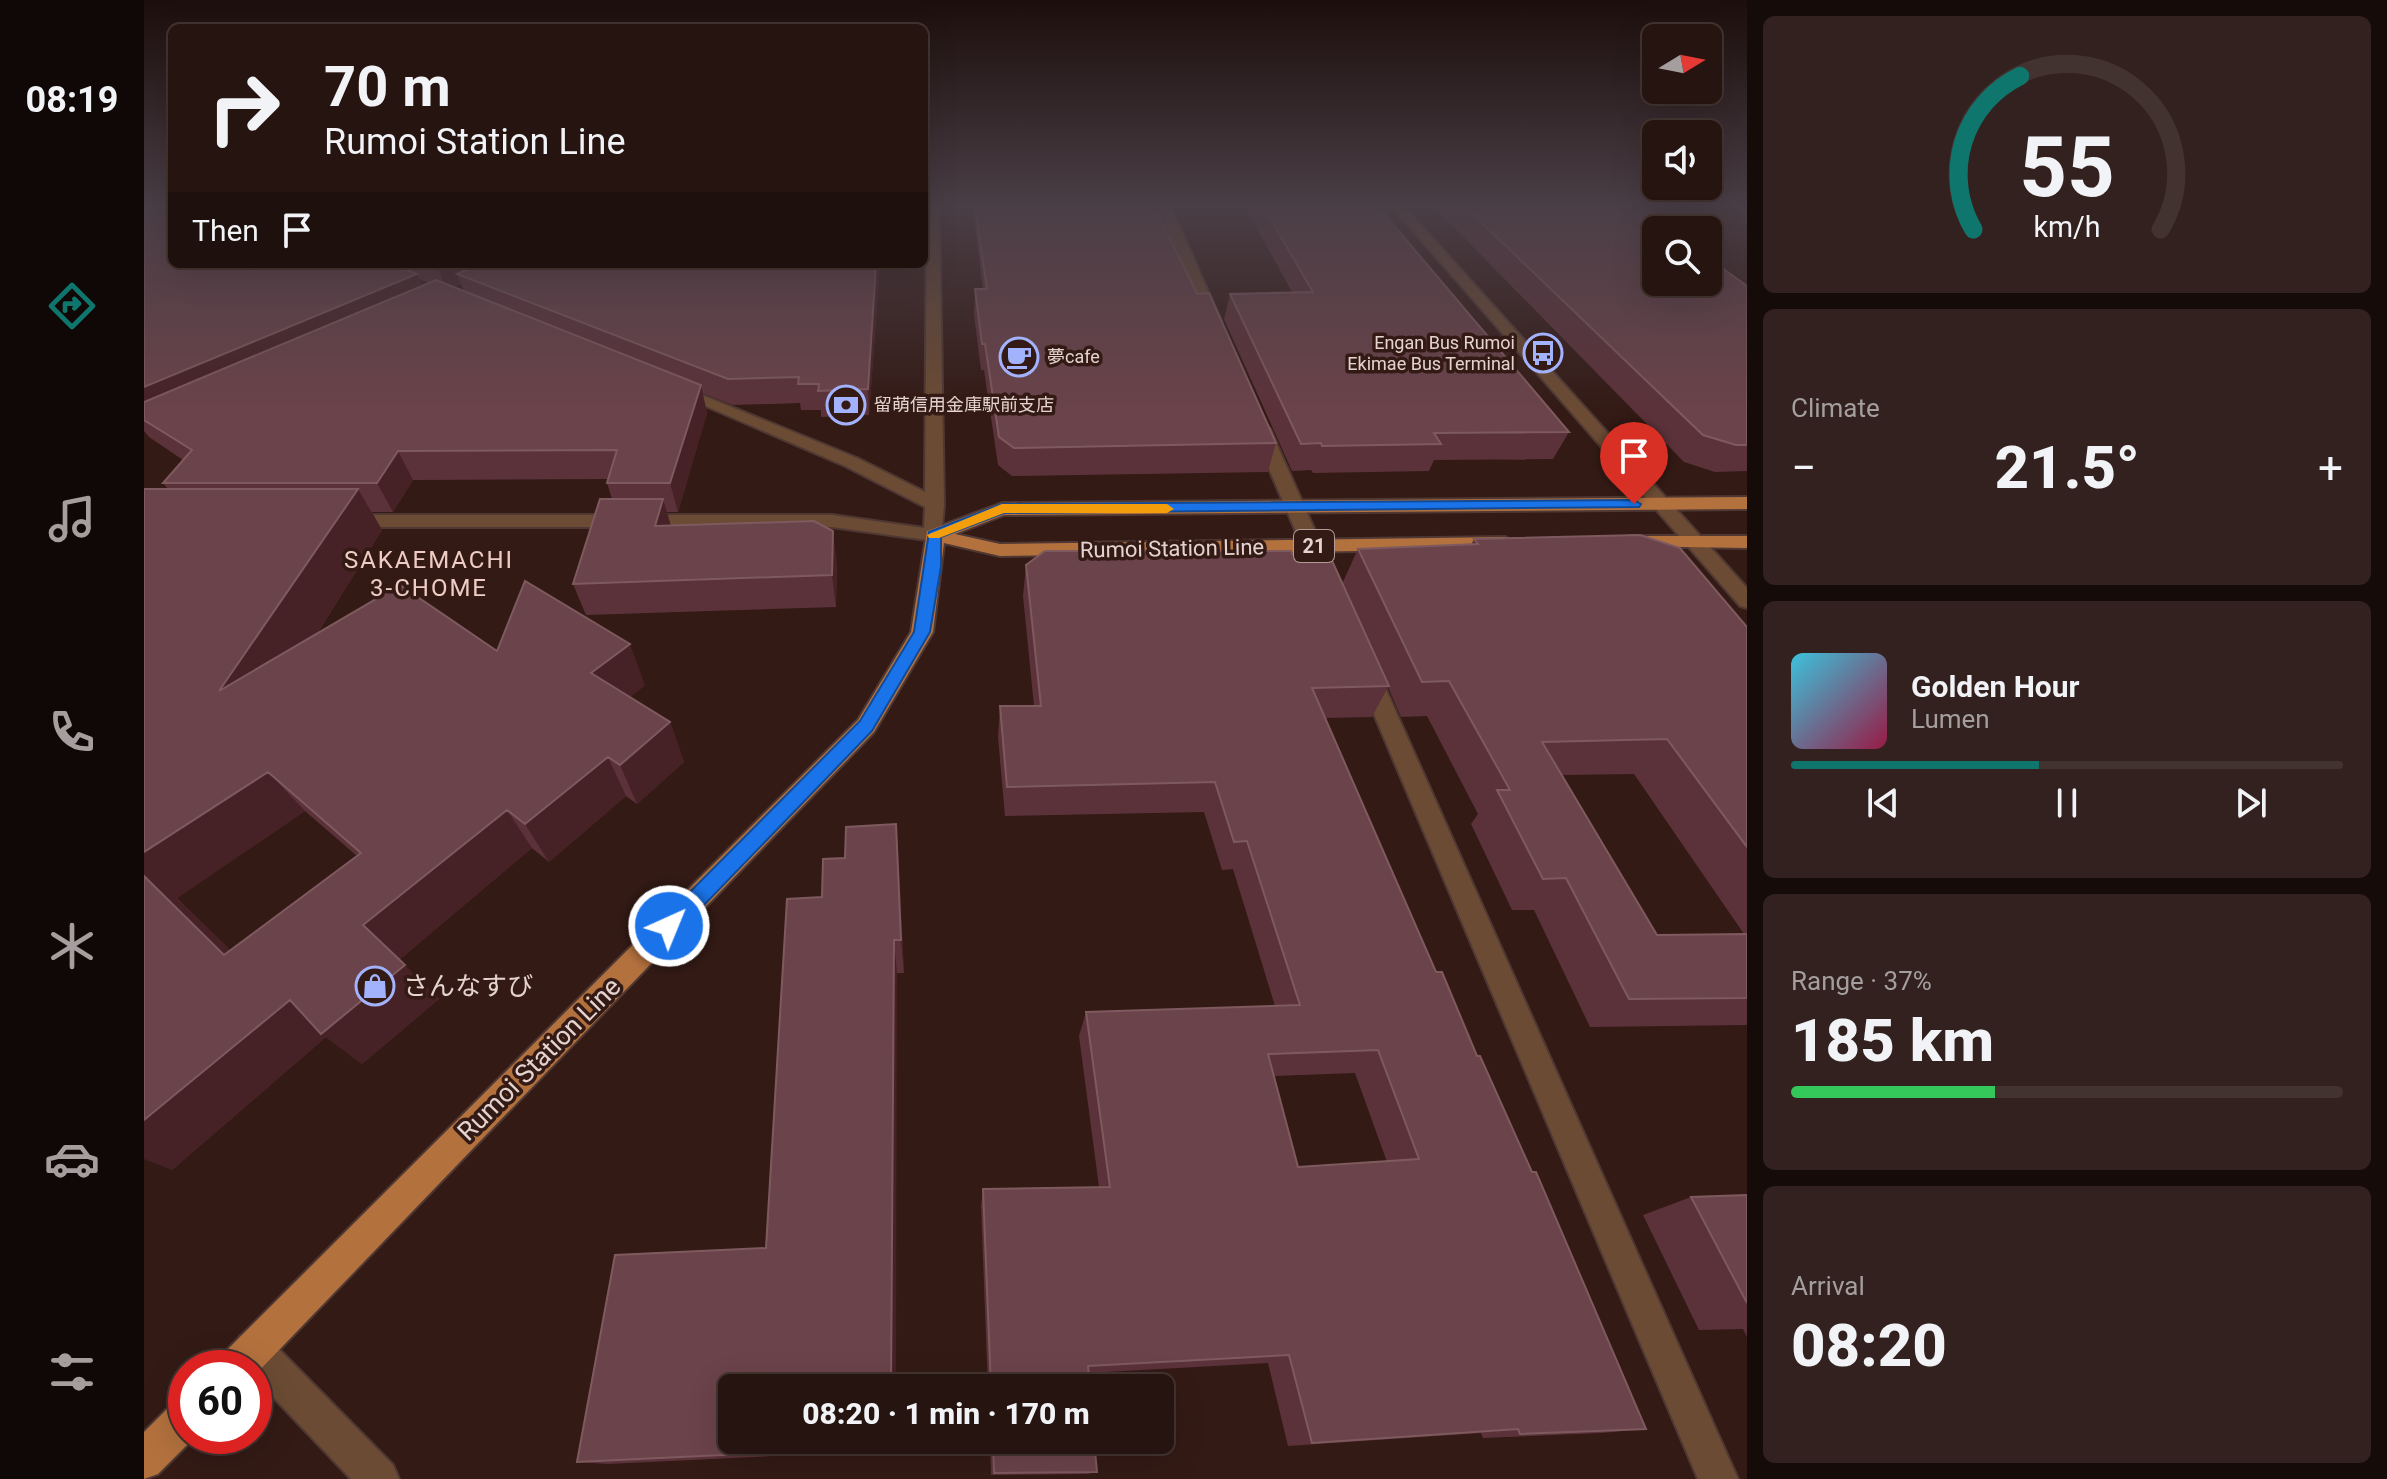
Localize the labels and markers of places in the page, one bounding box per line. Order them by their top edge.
place label: Engan Bus Rumoi Ekimae Bus Terminal [1347,332,1515,374]
bus stop icon: Engan Bus Rumoi Ekimae Bus Terminal [1522,332,1564,374]
cafe icon: 夢cafe [998,336,1040,378]
place label: 夢cafe [1047,346,1100,367]
bank icon: 留萌信用金庫駅前支店 [825,384,867,426]
place label: 留萌信用金庫駅前支店 [874,394,1054,415]
pin [1600,422,1668,504]
shop icon: さんなすび [354,965,396,1007]
place label: さんなすび [403,971,533,1001]

